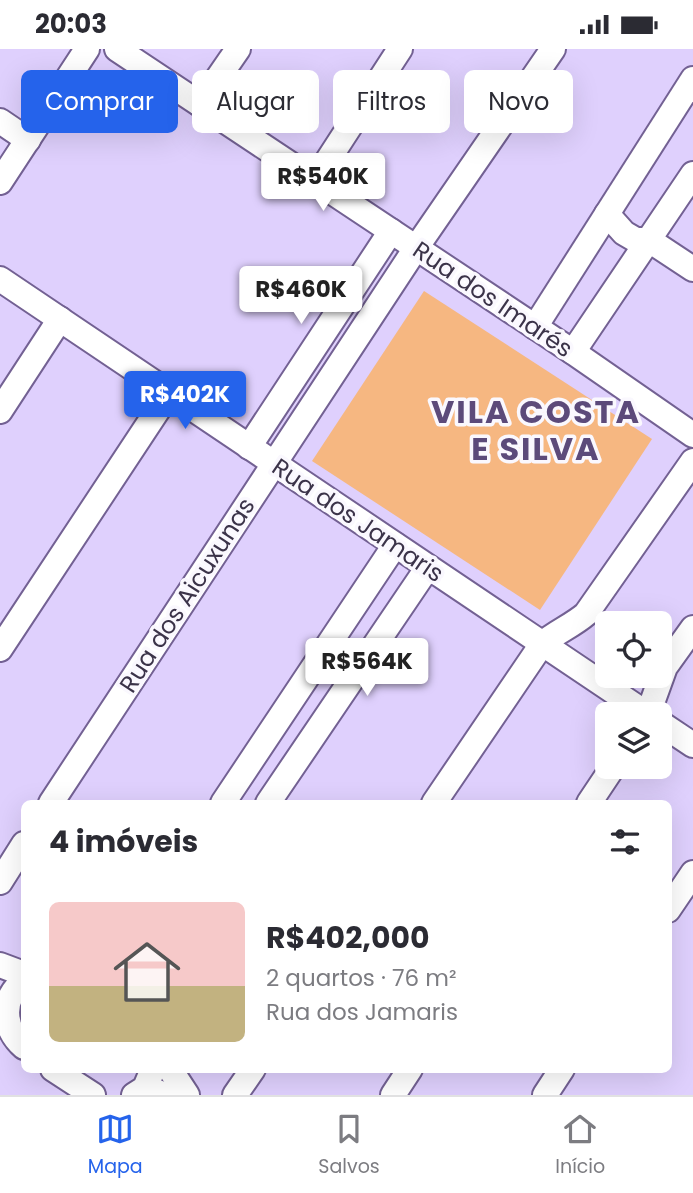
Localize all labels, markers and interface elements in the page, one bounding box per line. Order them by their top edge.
text: 20:03 [35,6,107,42]
chip: Comprar [21,70,178,133]
chip: Alugar [192,70,319,133]
chip: Filtros [333,70,450,133]
chip: Novo [464,70,573,133]
pin: R$540K [266,153,380,213]
text: R$540K [277,160,369,192]
street label: Rua dos Imarés [407,233,579,365]
pin: R$460K [244,267,358,326]
text: R$460K [255,273,347,305]
pin: R$402K [128,371,242,431]
text: R$402K [140,378,230,410]
district label: VILA COSTA E SILVA [431,389,641,471]
street label: Rua dos Jamaris [266,450,450,590]
street label: Rua dos Aicuxunas [112,491,262,699]
map controls [595,611,672,779]
button: locate [595,611,672,688]
pin: R$564K [310,639,424,698]
text: R$564K [321,645,413,677]
button: layers [595,702,672,779]
text: 4 imóveis [49,820,198,863]
icon: filters [606,823,644,861]
text: R$402,000 [266,916,430,959]
icon: home [105,930,189,1014]
text: 2 quartos · 76 m² [266,962,457,994]
text: Rua dos Jamaris [266,996,458,1028]
tab: Mapa [88,1110,143,1181]
tab: Salvos [318,1110,380,1181]
tab: Início [555,1110,605,1181]

